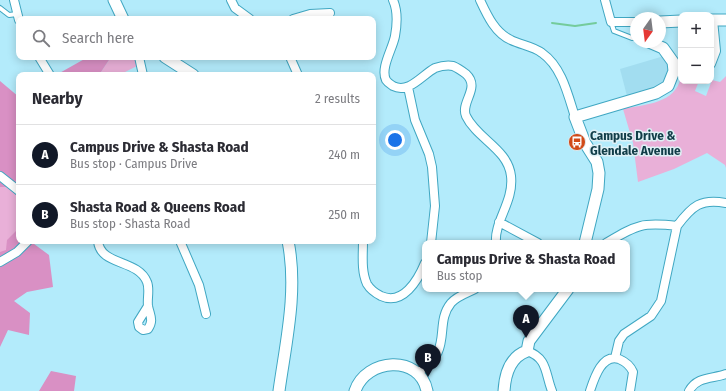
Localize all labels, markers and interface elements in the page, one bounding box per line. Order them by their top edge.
north arrow [630,12,666,48]
map controls [678,12,714,84]
button: + [678,12,714,48]
search box [16,16,376,60]
icon: search [30,27,52,49]
text: Search here [62,29,134,47]
button: − [678,48,714,84]
text: Nearby [32,88,83,109]
text: 2 results [315,91,360,106]
place label: Campus Drive & Glendale Avenue [590,128,681,158]
your location [385,130,405,150]
bus stop icon: Campus Drive & Glendale Avenue [567,132,587,152]
text: Campus Drive & Shasta Road [70,138,249,156]
text: A [41,147,49,162]
text: 240 m [328,147,360,162]
text: Bus stop · Campus Drive [70,156,197,171]
text: Shasta Road & Queens Road [70,198,245,216]
text: B [41,207,49,222]
text: 250 m [328,207,360,222]
text: Bus stop · Shasta Road [70,216,190,231]
popup [422,240,630,292]
text: Campus Drive & Shasta Road [437,250,615,268]
text: Bus stop [437,268,483,283]
pin: A [513,305,539,338]
pin: B [415,344,441,377]

